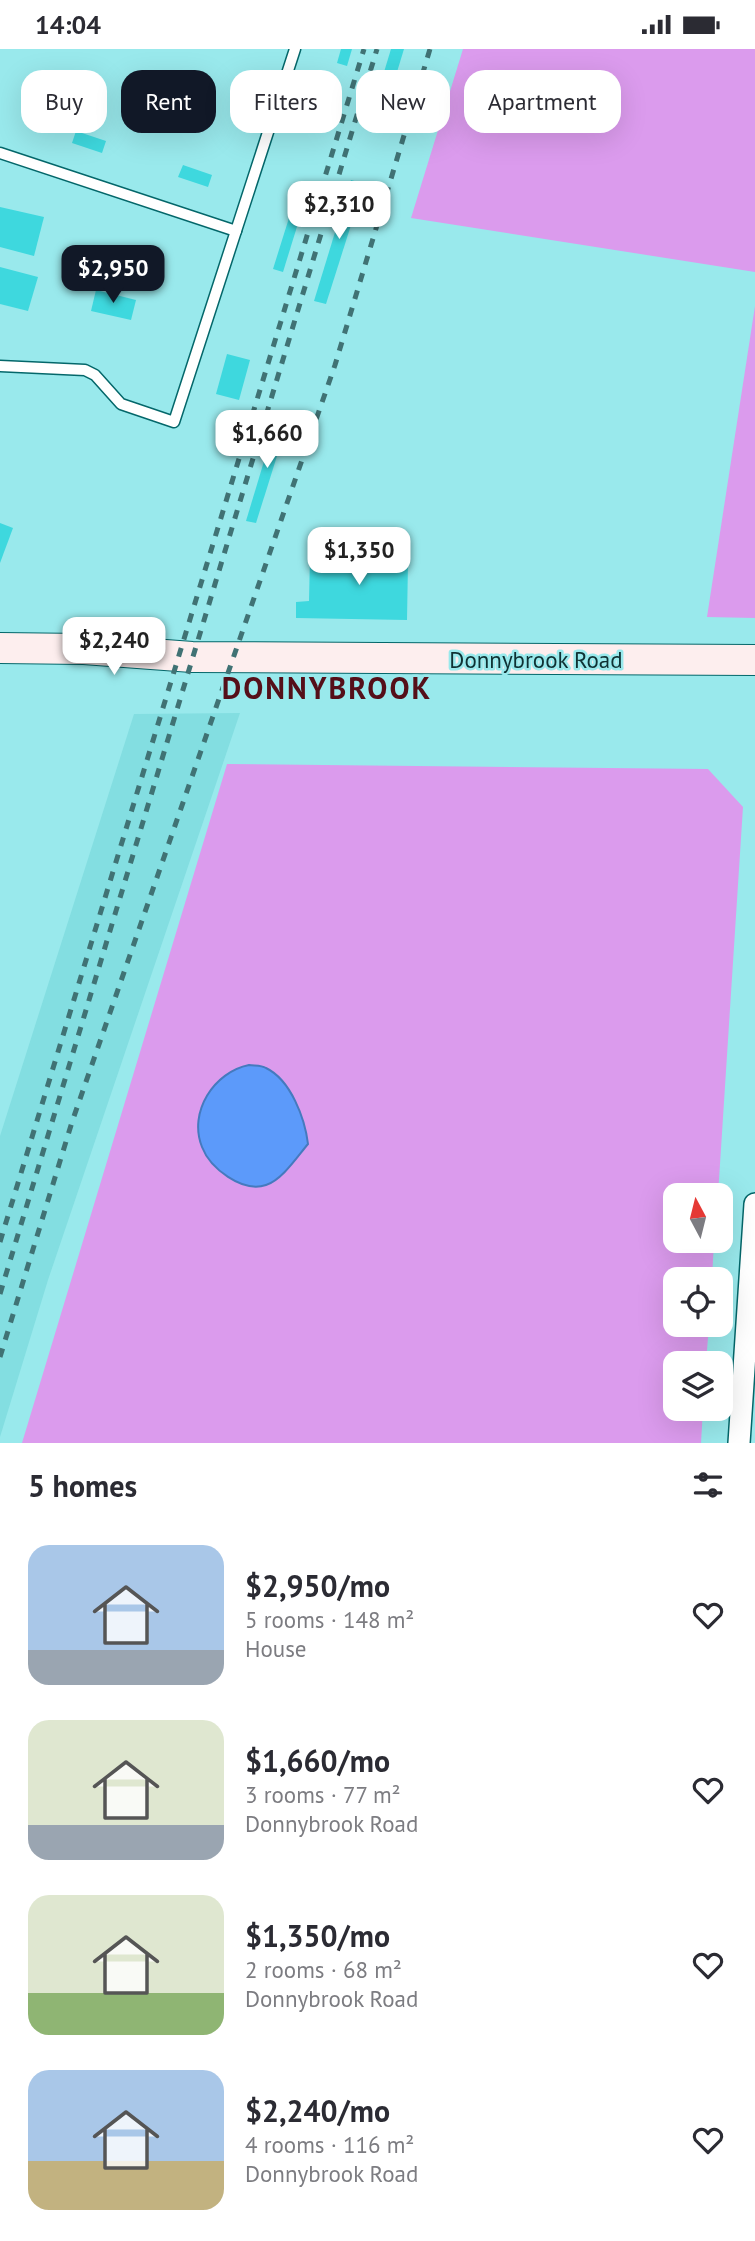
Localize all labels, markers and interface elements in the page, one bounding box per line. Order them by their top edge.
text: 14:04 [35,8,101,41]
chip: Buy [21,70,107,133]
chip: Rent [121,70,216,133]
chip: Filters [230,70,342,133]
chip: New [356,70,450,133]
chip: Apartment [464,70,621,133]
pin: $2,310 [282,181,396,241]
text: $2,310 [303,189,375,218]
pin: $2,950 [56,245,170,305]
text: $2,950 [77,253,149,282]
pin: $1,660 [210,411,324,470]
text: $1,660 [231,418,303,447]
pin: $1,350 [302,527,416,587]
text: $1,350 [323,535,395,564]
pin: $2,240 [57,617,171,677]
text: $2,240 [78,625,150,654]
street label: Donnybrook Road [449,645,623,674]
district label: DONNYBROOK [222,668,432,707]
north arrow [663,1183,733,1253]
map controls [663,1183,733,1421]
button: locate [663,1267,733,1337]
button: layers [663,1351,733,1421]
text: 5 homes [28,1466,137,1505]
icon: filters [689,1466,727,1504]
text: $2,950/mo [245,1566,390,1605]
icon: home [84,1573,168,1657]
icon: heart [689,1596,727,1634]
text: 5 rooms · 148 m² [245,1605,414,1634]
text: House [245,1634,307,1663]
text: $1,660/mo [245,1741,390,1780]
icon: home [84,1748,168,1832]
icon: heart [689,1771,727,1809]
text: 3 rooms · 77 m² [245,1780,401,1809]
text: Donnybrook Road [245,1809,418,1838]
text: $1,350/mo [245,1916,390,1955]
icon: home [84,1923,168,2007]
icon: heart [689,1946,727,1984]
text: 2 rooms · 68 m² [245,1955,402,1984]
text: Donnybrook Road [245,1984,418,2013]
text: $2,240/mo [245,2091,390,2130]
icon: home [84,2098,168,2182]
icon: heart [689,2121,727,2159]
text: 4 rooms · 116 m² [245,2130,414,2159]
text: Donnybrook Road [245,2159,418,2188]

